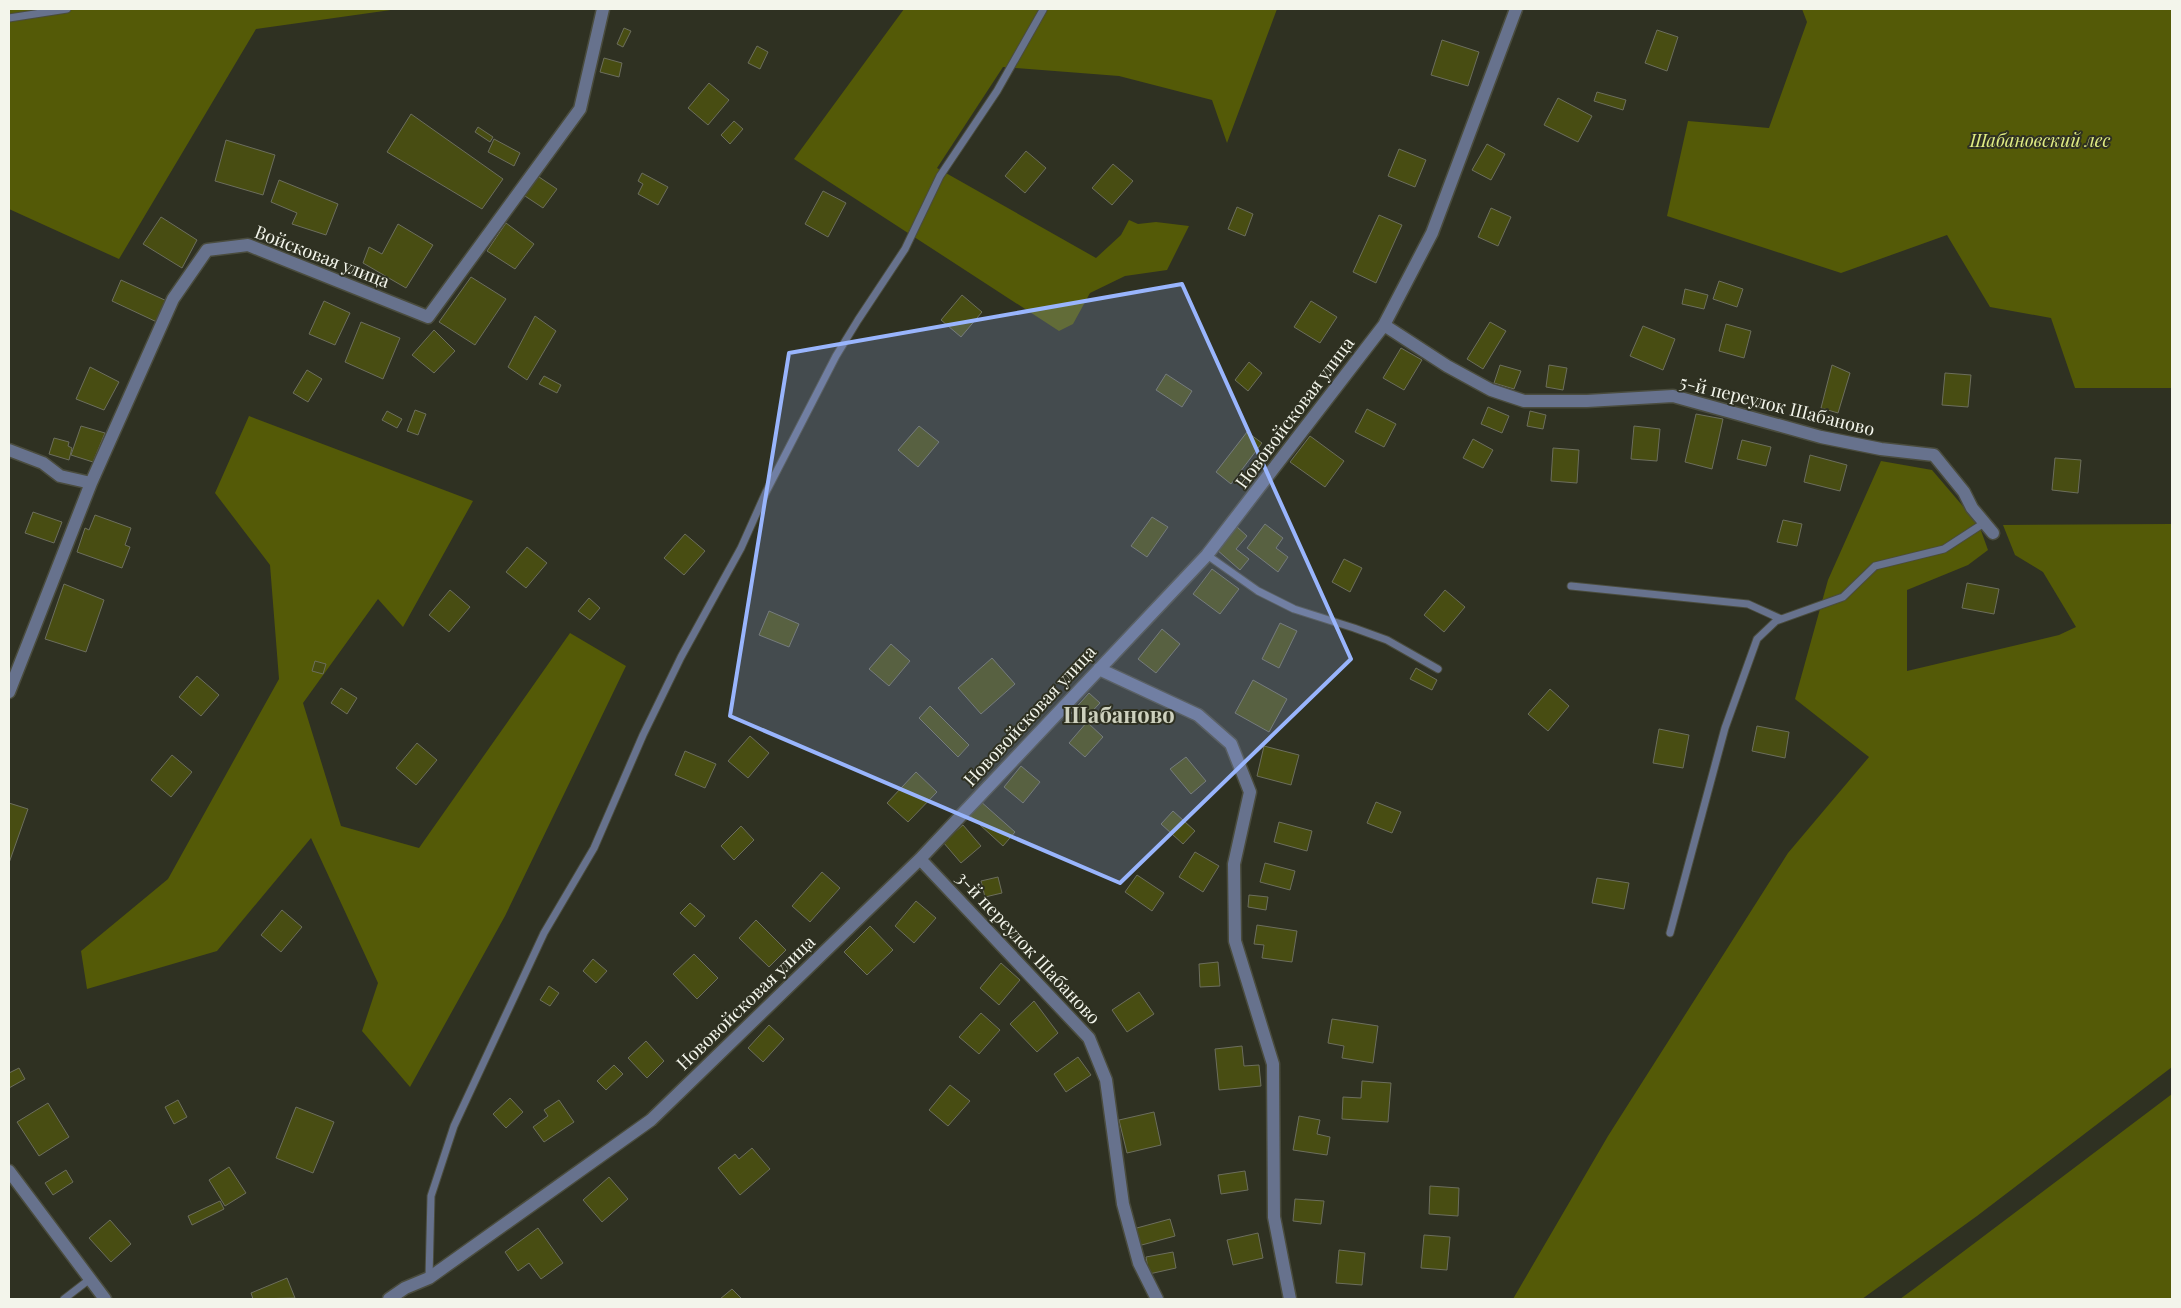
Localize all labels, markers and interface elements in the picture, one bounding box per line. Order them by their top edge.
park label: Шабановский лес [1969,128,2111,152]
street label: Войсковая улица [252,219,393,293]
street label: Нововойсковая улица [1229,332,1359,493]
street label: 5-й переулок Шабаново [1677,369,1877,441]
street label: Нововойсковая улица [958,640,1101,791]
district label: Шабаново [1063,699,1175,729]
street label: 3-й переулок Шабаново [951,866,1106,1029]
street label: Нововойсковая улица [671,930,820,1075]

